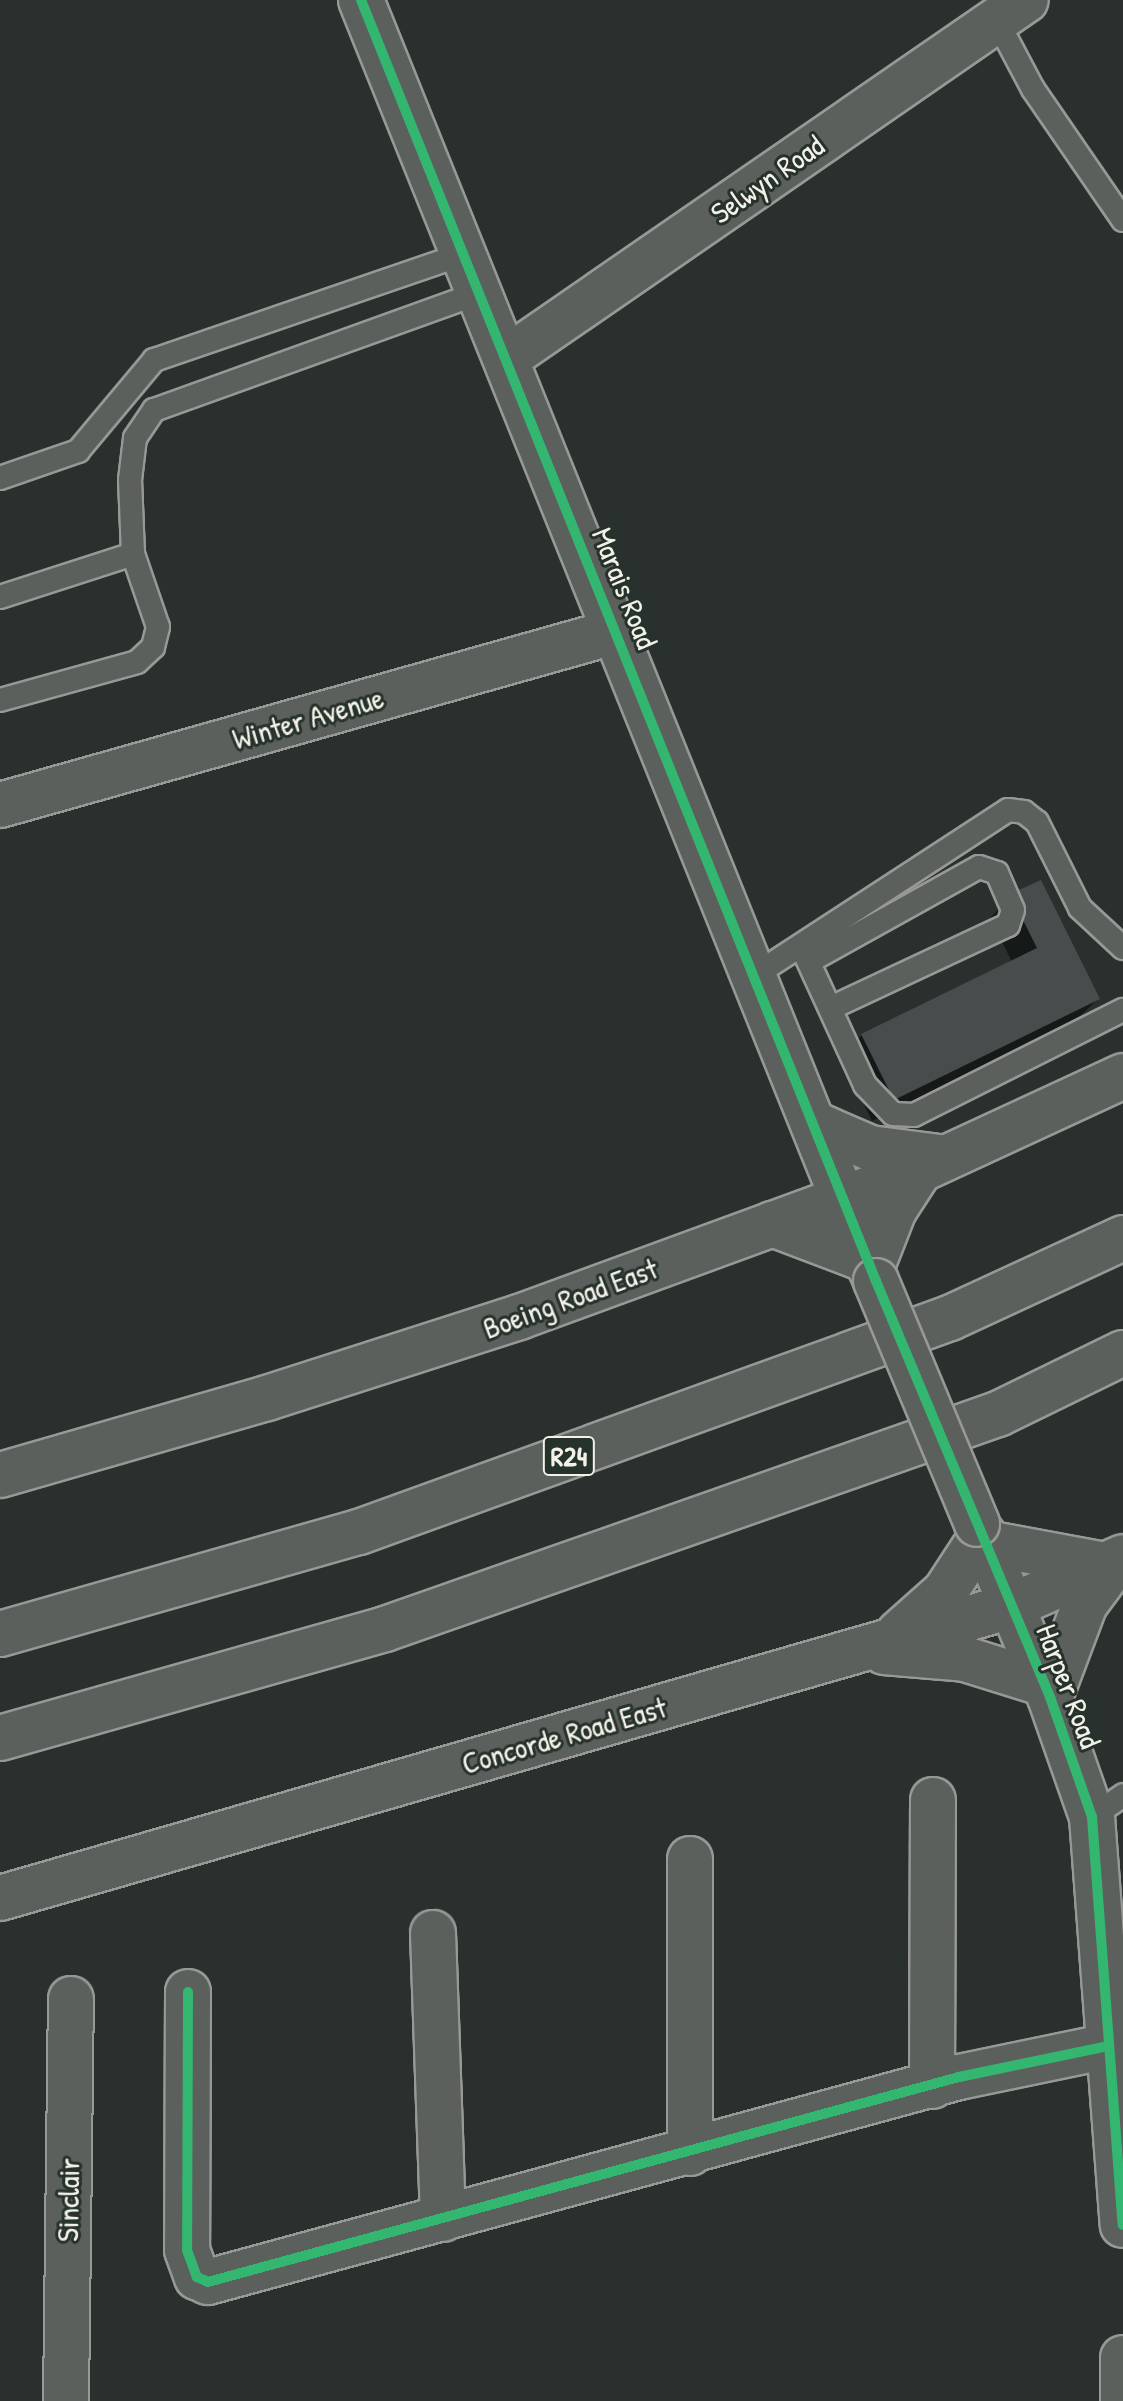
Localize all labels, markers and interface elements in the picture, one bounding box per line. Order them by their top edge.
street label: Selwyn Road [703,127,831,231]
street label: Marais Road [584,522,666,654]
street label: Winter Avenue [228,679,388,757]
street label: Boeing Road East [478,1250,662,1346]
road number: R24 [541,1432,597,1480]
street label: Harper Road [1029,1619,1109,1753]
street label: Concorde Road East [458,1689,670,1781]
street label: Sinclair [49,2158,87,2242]

